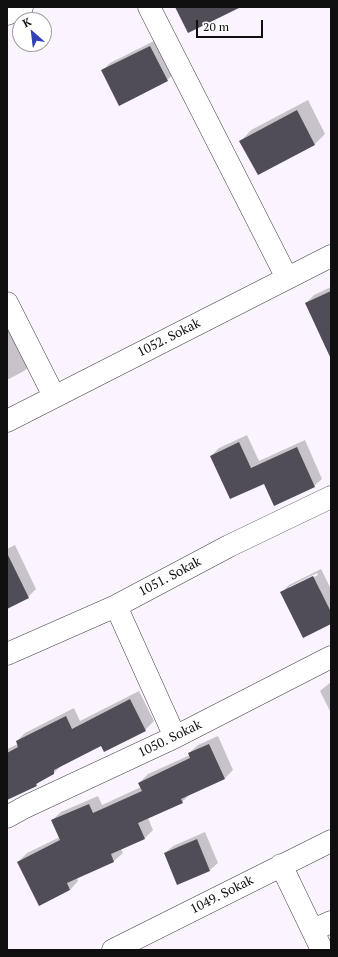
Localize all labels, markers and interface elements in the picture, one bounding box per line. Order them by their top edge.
north arrow [12,12,52,52]
scale bar [198,12,265,38]
text: K [20,14,34,30]
text: 20 m [203,19,229,34]
street label: 1052. Sokak [135,315,203,361]
street label: 1051. Sokak [136,554,204,600]
street label: 1050. Sokak [136,717,204,761]
street label: 1049. Sokak [188,872,256,918]

